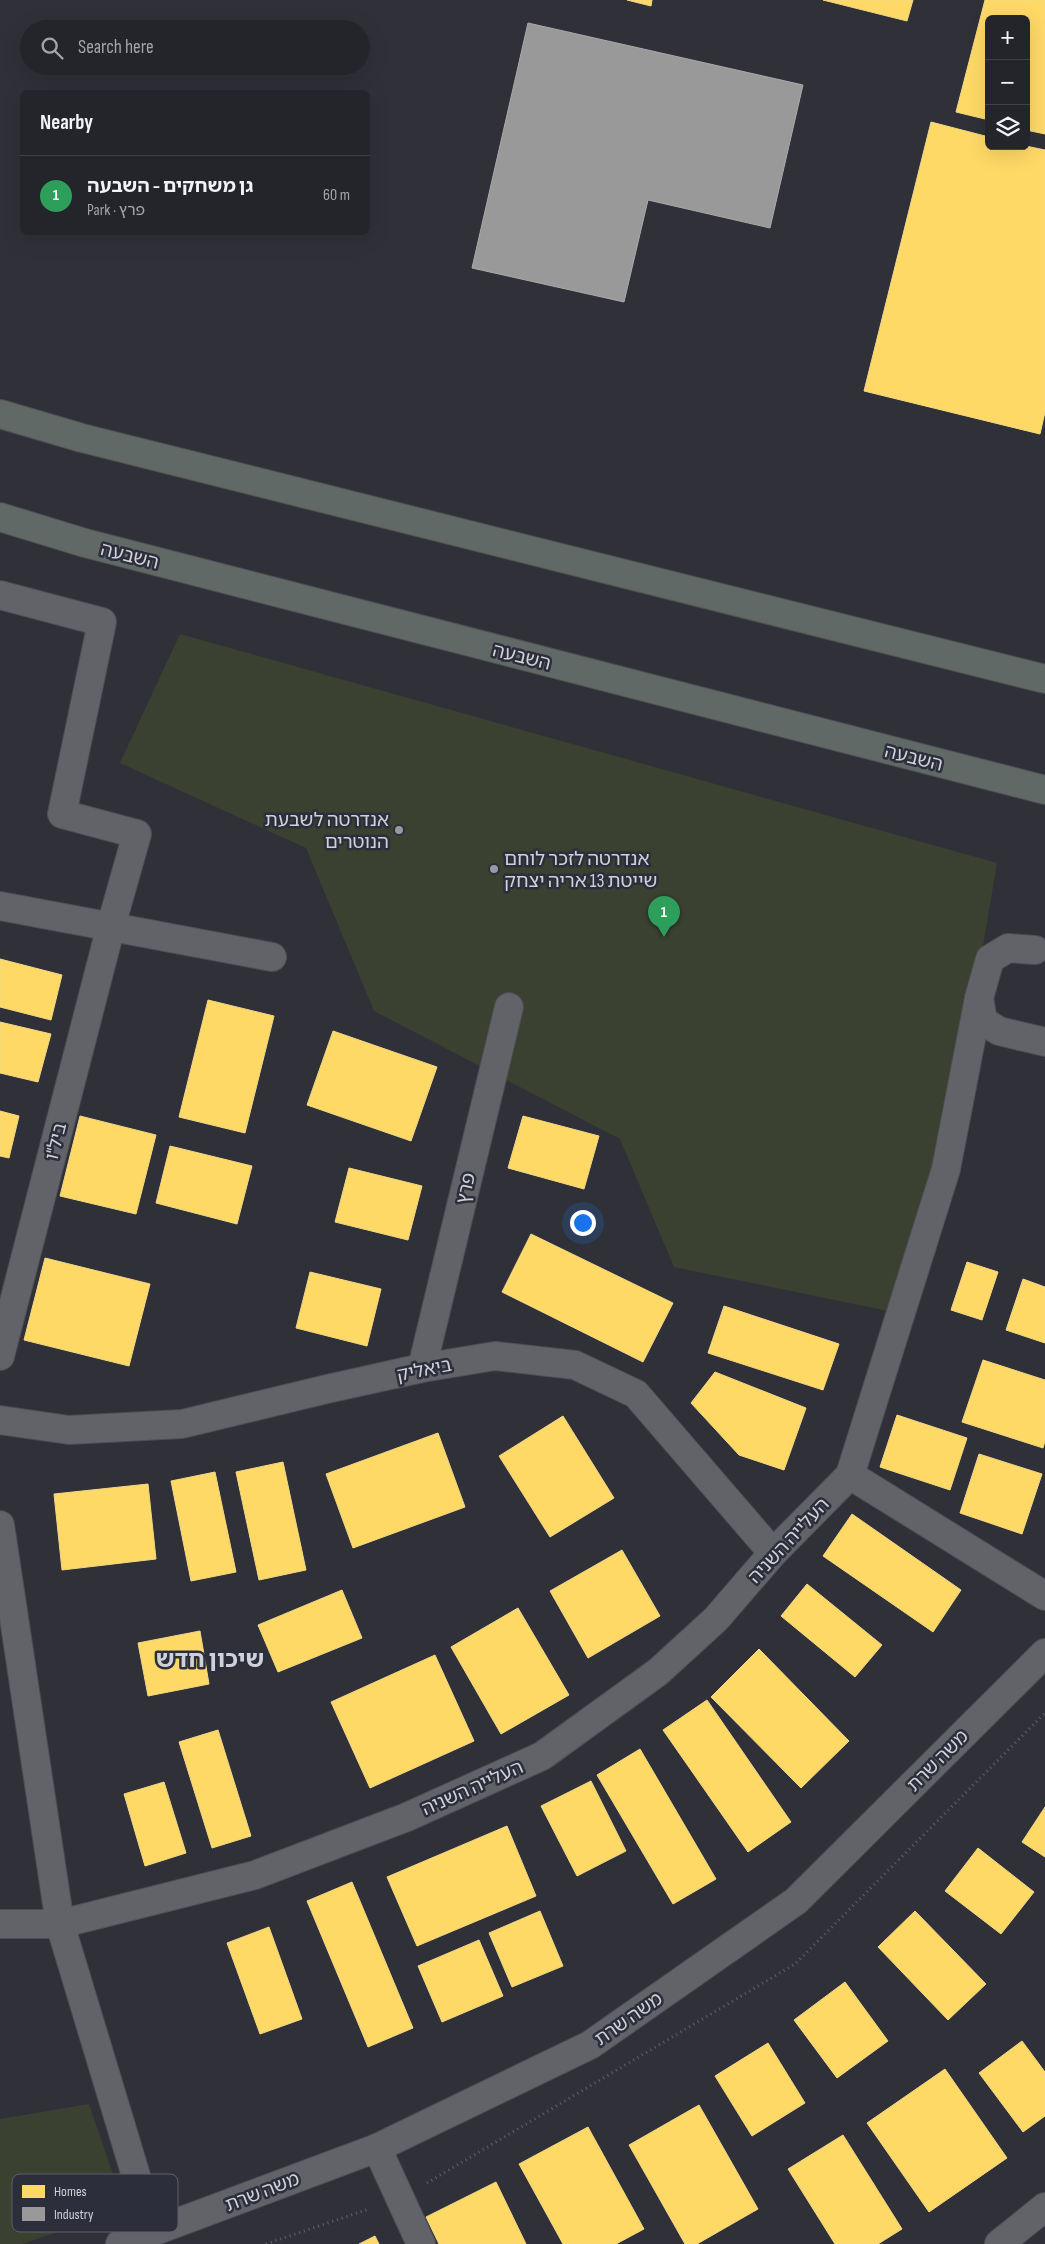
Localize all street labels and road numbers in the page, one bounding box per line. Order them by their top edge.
street label: השבעה [98,538,161,575]
street label: השבעה [490,639,553,676]
street label: השבעה [882,740,945,777]
street label: ביל"ו [41,1120,72,1162]
street label: פרץ [452,1170,481,1206]
street label: ביאליק [395,1354,454,1387]
street label: העלייה השניה [744,1493,835,1589]
street label: משה שרת [902,1725,974,1797]
street label: העלייה השניה [418,1756,527,1821]
street label: משה שרת [590,1988,667,2051]
street label: משה שרת [222,2168,303,2217]

